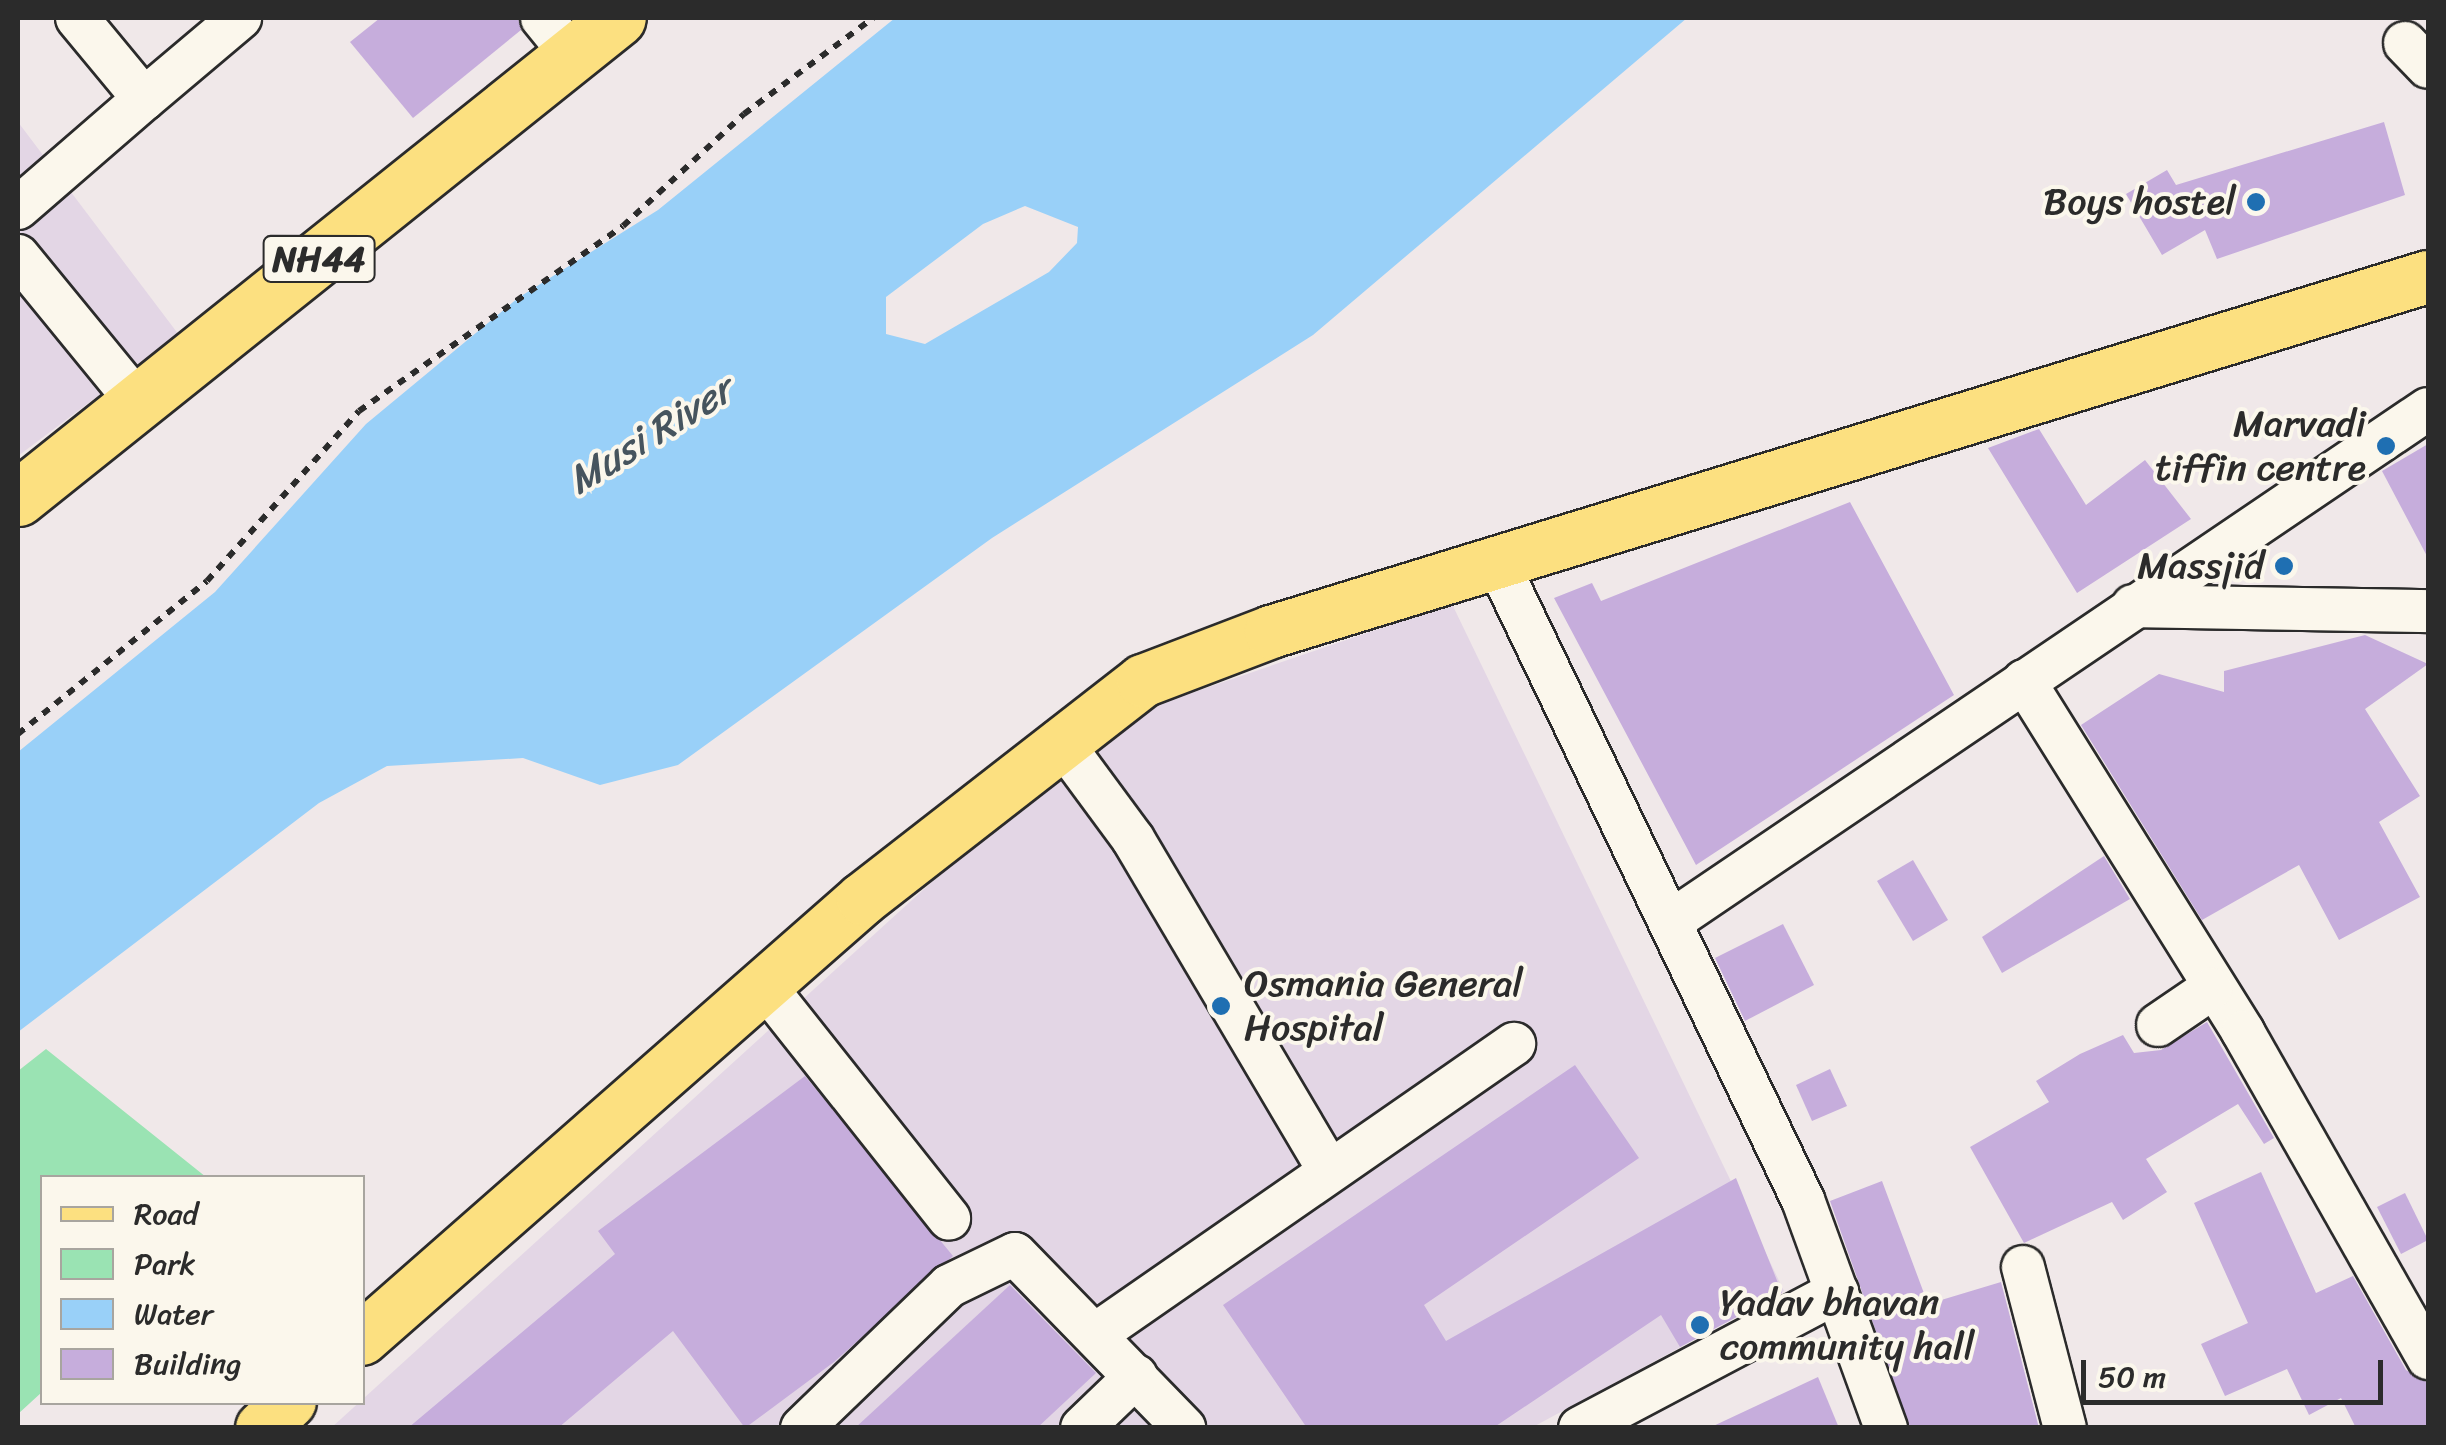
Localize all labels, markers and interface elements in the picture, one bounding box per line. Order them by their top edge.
place label: Boys hostel [2043,179,2236,225]
marker: Boys hostel [2245,191,2267,213]
road number: NH44 [262,229,376,289]
water label: Musi River [559,366,741,504]
place label: Marvadi tiffin centre [2155,401,2366,490]
marker: Marvadi tiffin centre [2375,435,2397,457]
place label: Massjid [2137,543,2264,589]
marker: Massjid [2273,555,2295,577]
place label: Osmania General Hospital [1244,961,1523,1050]
marker: Osmania General Hospital [1208,993,1234,1019]
legend [40,1175,365,1405]
text: Road [134,1187,198,1241]
text: Park [134,1237,196,1291]
place label: Yadav bhavan community hall [1720,1280,1975,1370]
text: Water [134,1287,213,1341]
marker: Yadav bhavan community hall [1689,1314,1711,1336]
text: Building [134,1337,241,1391]
scale bar [2086,1340,2388,1402]
text: 50 m [2098,1350,2166,1404]

